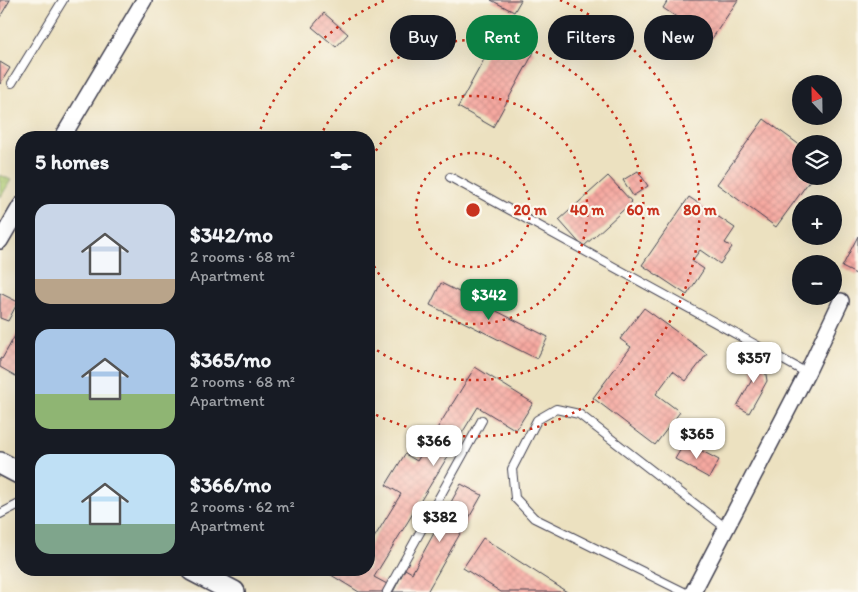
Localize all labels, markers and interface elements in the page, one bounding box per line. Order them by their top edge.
chip: Buy [390,15,456,60]
chip: Rent [466,15,538,60]
chip: Filters [548,15,634,60]
chip: New [644,15,713,60]
north arrow [792,75,842,125]
map controls [792,75,842,305]
button: layers [792,135,842,185]
icon: filters [327,147,355,175]
text: 5 homes [35,149,109,174]
button: + [792,195,842,245]
centre of rings [464,201,482,219]
text: 20 m [513,201,547,219]
text: 40 m [570,201,605,219]
text: 60 m [626,201,660,219]
text: 80 m [683,201,717,219]
text: $342/mo [190,222,273,247]
icon: home [75,224,135,284]
text: 2 rooms · 68 m² [190,247,295,266]
button: − [792,255,842,305]
text: Apartment [190,266,265,285]
pin: $342 [459,278,519,321]
text: $342 [472,285,506,304]
pin: $357 [724,342,784,384]
text: $365/mo [190,347,271,372]
text: $357 [737,348,771,367]
icon: home [75,349,135,409]
text: 2 rooms · 68 m² [190,372,295,391]
text: Apartment [190,391,265,410]
pin: $365 [667,418,727,460]
pin: $366 [404,424,464,467]
text: $365 [680,424,714,443]
text: $366 [417,431,451,450]
text: $366/mo [190,472,271,497]
icon: home [75,474,135,534]
text: 2 rooms · 62 m² [190,497,295,516]
pin: $382 [410,500,470,543]
text: $382 [423,507,457,526]
text: Apartment [190,516,265,535]

